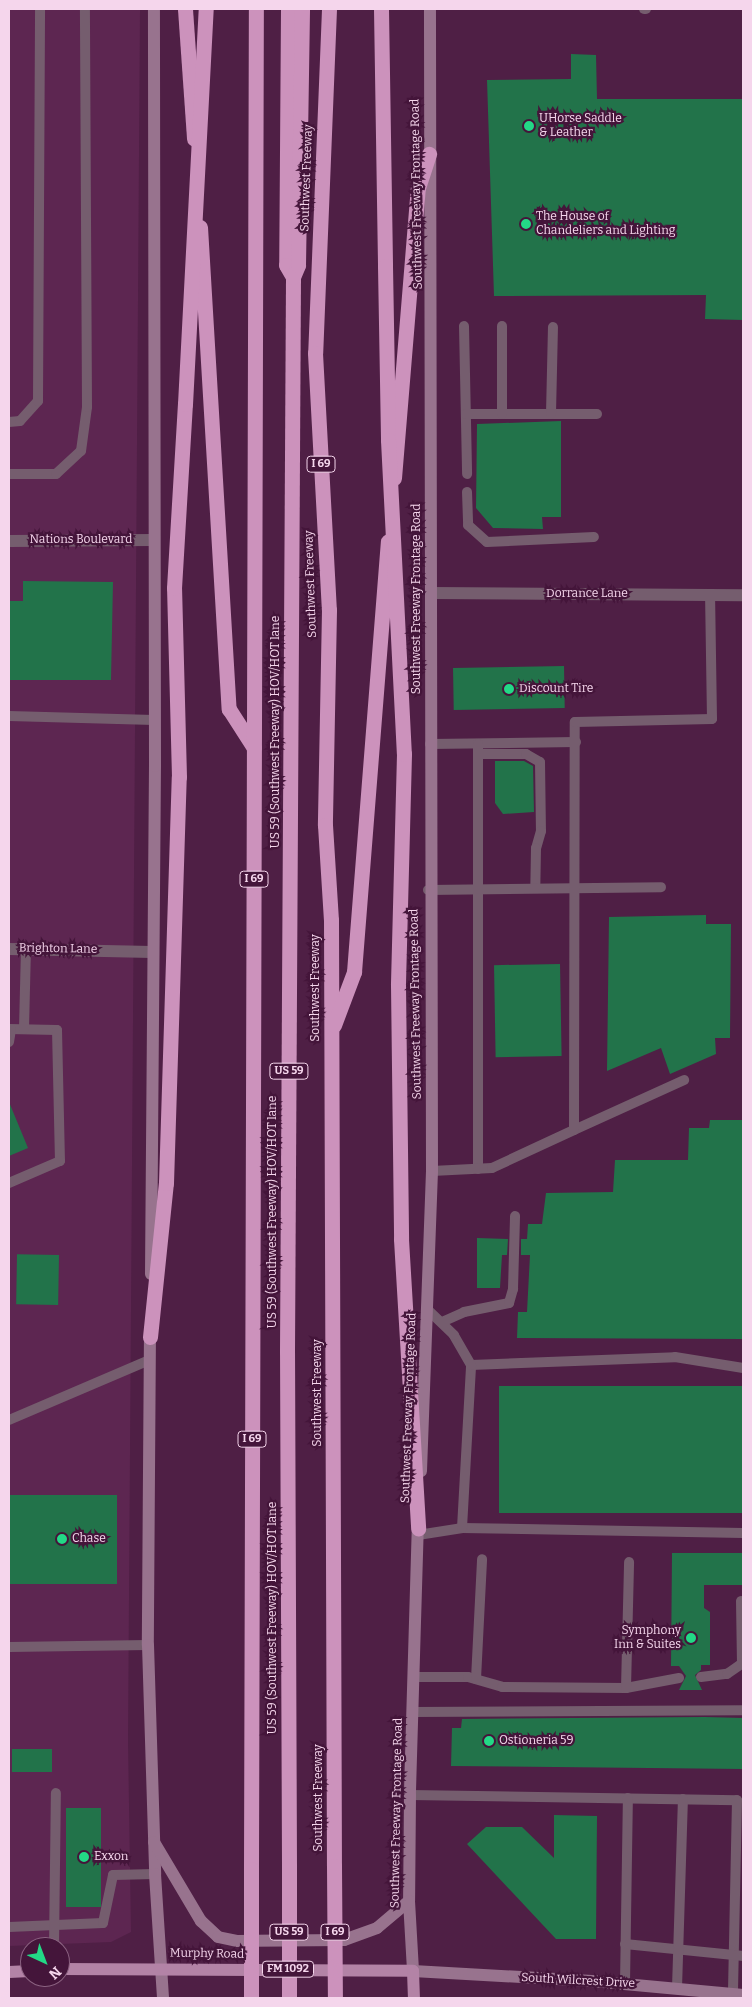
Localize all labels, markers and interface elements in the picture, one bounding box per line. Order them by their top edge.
street label: Southwest Freeway Frontage Road [408,99,426,289]
place label: UHorse Saddle & Leather [539,112,622,140]
marker: UHorse Saddle & Leather [523,120,535,132]
street label: Southwest Freeway [298,124,316,232]
place label: The House of Chandeliers and Lighting [536,210,675,238]
marker: The House of Chandeliers and Lighting [520,218,532,230]
road number: I 69 [306,456,336,472]
street label: Southwest Freeway Frontage Road [410,504,424,694]
street label: Southwest Freeway [302,530,320,638]
street label: Nations Boulevard [30,533,132,547]
street label: Dorrance Lane [546,587,628,601]
street label: US 59 (Southwest Freeway) HOV/HOT lane [269,616,283,848]
place label: Discount Tire [519,682,593,696]
marker: Discount Tire [503,683,515,695]
road number: I 69 [239,871,269,888]
street label: Southwest Freeway Frontage Road [407,909,425,1099]
street label: Southwest Freeway [309,934,323,1042]
street label: Brighton Lane [19,941,97,957]
road number: US 59 [269,1062,309,1080]
street label: US 59 (Southwest Freeway) HOV/HOT lane [266,1096,280,1328]
street label: Southwest Freeway Frontage Road [398,1313,420,1503]
street label: Southwest Freeway [311,1339,325,1447]
road number: I 69 [237,1430,267,1448]
street label: US 59 (Southwest Freeway) HOV/HOT lane [266,1502,280,1734]
place label: Chase [72,1532,106,1546]
marker: Chase [56,1533,68,1545]
place label: Symphony Inn & Suites [614,1624,681,1652]
marker: Symphony Inn & Suites [685,1632,697,1644]
street label: Southwest Freeway Frontage Road [388,1718,406,1908]
place label: Ostioneria 59 [499,1734,573,1748]
marker: Ostioneria 59 [483,1735,495,1747]
street label: Southwest Freeway [312,1744,326,1852]
place label: Exxon [94,1850,128,1864]
marker: Exxon [78,1851,90,1863]
road number: US 59 [269,1924,309,1940]
road number: I 69 [320,1924,350,1940]
north arrow [20,1937,70,1987]
street label: Murphy Road [170,1946,244,1962]
road number: FM 1092 [262,1960,314,1978]
text: N [45,1963,65,1983]
street label: South Wilcrest Drive [521,1971,635,1991]

